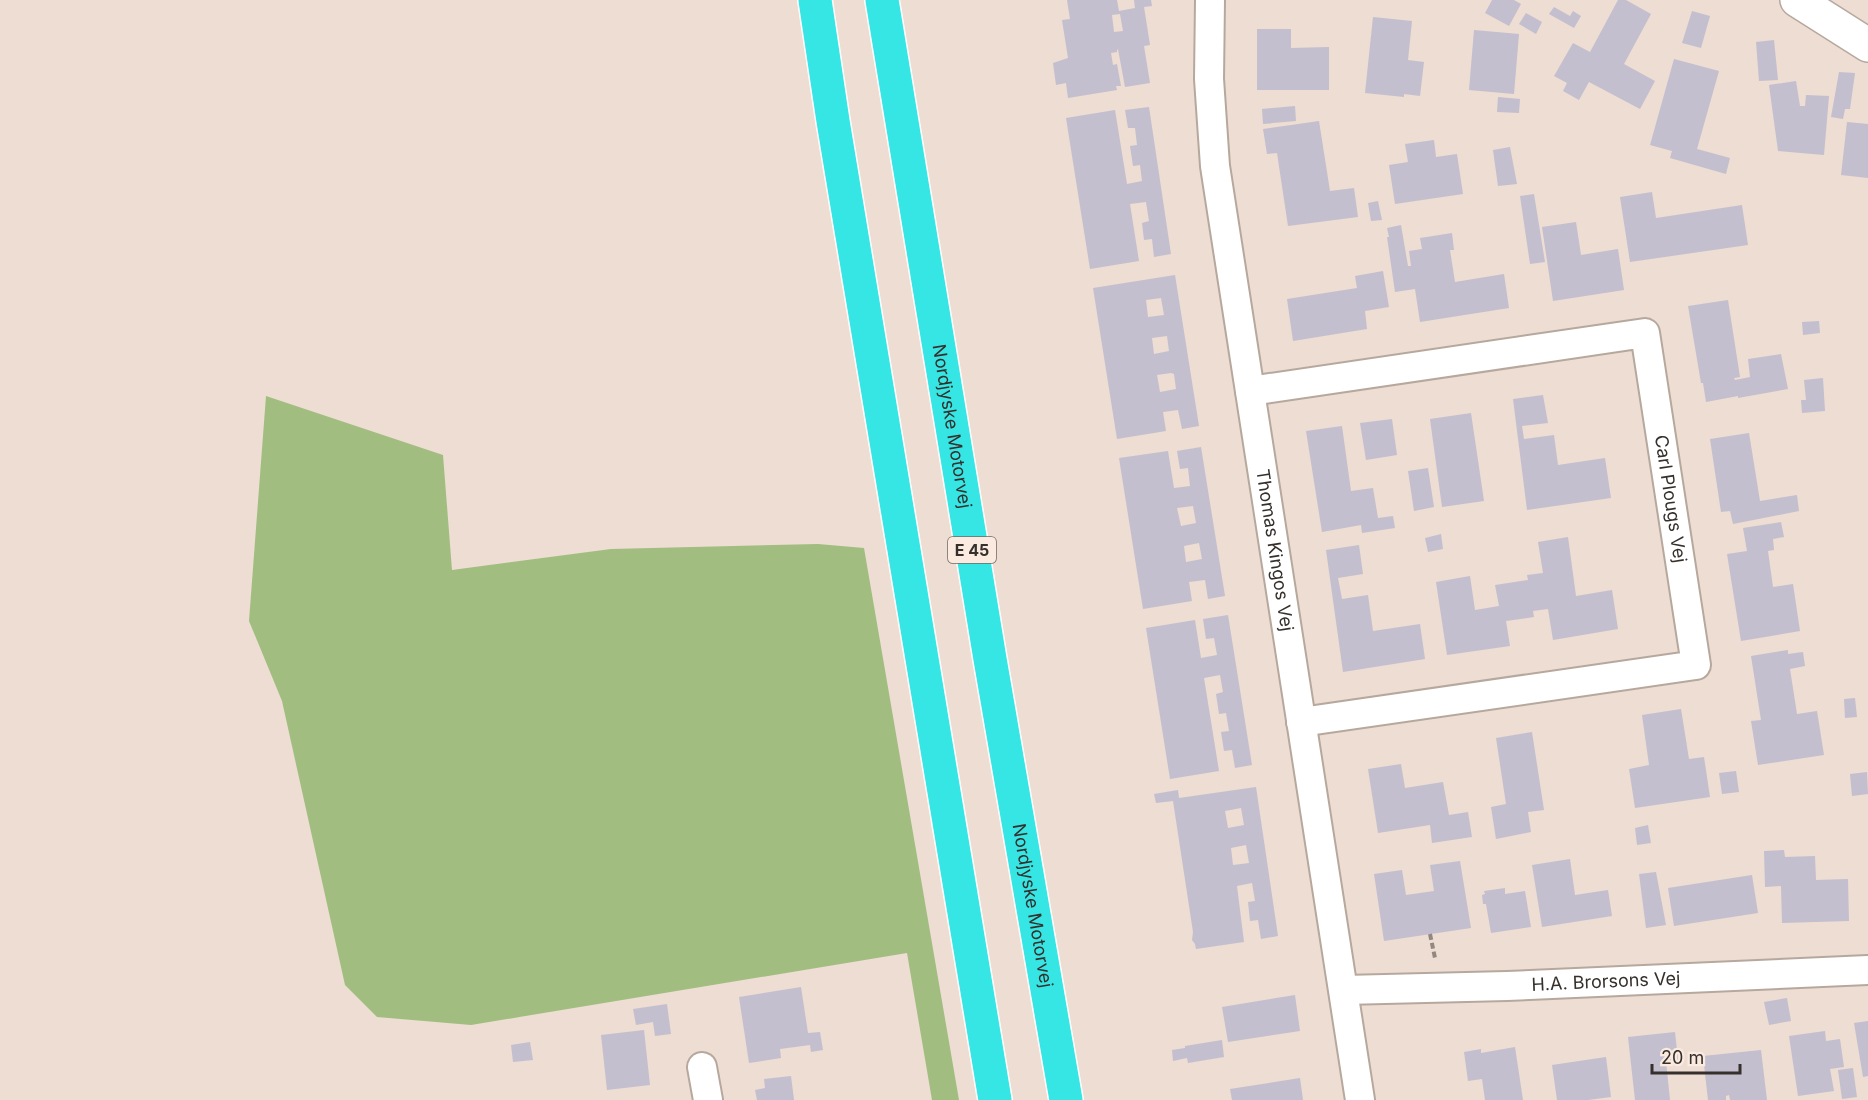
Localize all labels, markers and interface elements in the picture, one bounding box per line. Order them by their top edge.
street label: Nordjyske Motorvej [929,343,976,510]
street label: Carl Plougs Vej [1651,433,1691,564]
street label: Thomas Kingos Vej [1252,468,1298,633]
road number: E 45 [948,537,996,563]
street label: Nordjyske Motorvej [1009,822,1057,989]
street label: H.A. Brorsons Vej [1531,967,1681,995]
scale bar [1652,1037,1740,1075]
text: 20 m [1661,1047,1704,1068]

